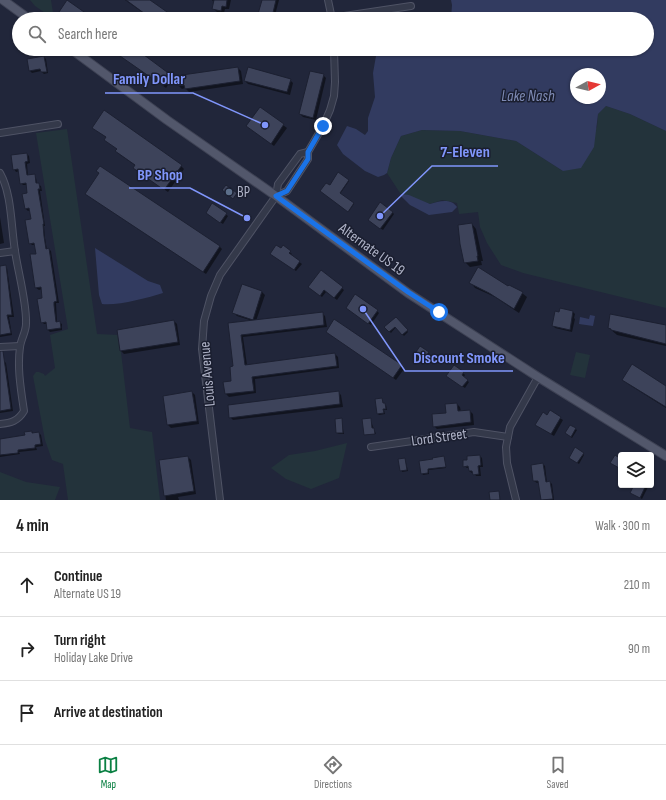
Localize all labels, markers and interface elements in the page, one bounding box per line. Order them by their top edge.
search box [12,12,654,56]
icon: search [26,23,48,45]
text: Search here [58,25,118,44]
callout: Family Dollar [105,65,193,93]
north arrow [570,68,606,104]
text: Family Dollar [113,70,185,89]
water label: Lake Nash [501,87,555,106]
route end [314,117,332,135]
callout: 7-Eleven [432,138,498,166]
text: 7-Eleven [440,143,490,162]
callout: BP Shop [129,160,190,188]
text: BP Shop [137,166,183,185]
place label: BP [237,183,250,202]
marker: BP [224,187,234,197]
street label: Alternate US 19 [334,218,409,280]
route start [430,303,448,321]
street label: Louis Avenue [195,341,220,407]
callout: Discount Smoke [405,343,513,371]
text: Discount Smoke [413,349,505,368]
street label: Lord Street [410,424,469,451]
map controls [618,452,654,488]
button: layers [618,452,654,488]
text: 4 min [16,516,49,536]
text: Walk · 300 m [595,518,650,534]
text: Continue [54,567,103,586]
icon: ahead [16,574,38,596]
text: 210 m [624,577,650,593]
text: Alternate US 19 [54,586,121,602]
text: Turn right [54,631,106,650]
icon: right [16,638,38,660]
text: 90 m [628,641,650,657]
text: Holiday Lake Drive [54,650,133,666]
icon: arrive [16,702,38,724]
text: Arrive at destination [54,703,163,722]
tab: Map [97,754,119,791]
tab: Directions [314,754,352,791]
tab: Saved [547,754,569,791]

